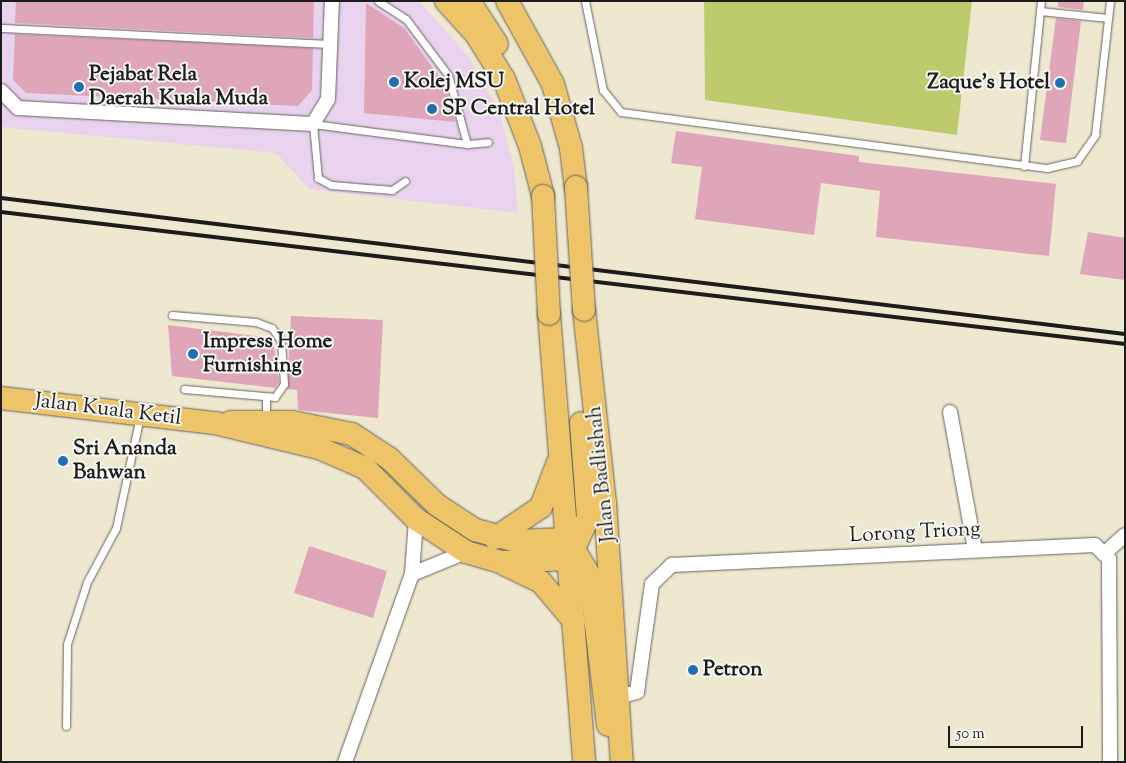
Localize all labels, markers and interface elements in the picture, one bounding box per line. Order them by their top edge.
place label: Pejabat Rela Daerah Kuala Muda [89,62,268,112]
place label: Kolej MSU [404,69,504,95]
place label: Zaque's Hotel [927,70,1050,96]
marker: Kolej MSU [388,76,400,88]
marker: Zaque's Hotel [1054,77,1066,89]
marker: Pejabat Rela Daerah Kuala Muda [73,81,85,93]
place label: SP Central Hotel [442,96,595,122]
marker: SP Central Hotel [426,103,438,115]
place label: Impress Home Furnishing [203,329,332,379]
marker: Impress Home Furnishing [187,348,199,360]
street label: Jalan Kuala Ketil [33,389,183,431]
street label: Jalan Badlishah [582,405,622,543]
place label: Sri Ananda Bahwan [73,436,177,486]
marker: Sri Ananda Bahwan [57,455,69,467]
street label: Lorong Triong [849,517,981,549]
place label: Petron [703,657,763,683]
marker: Petron [687,664,699,676]
scale bar [951,716,1086,748]
text: 50 m [956,724,985,745]

